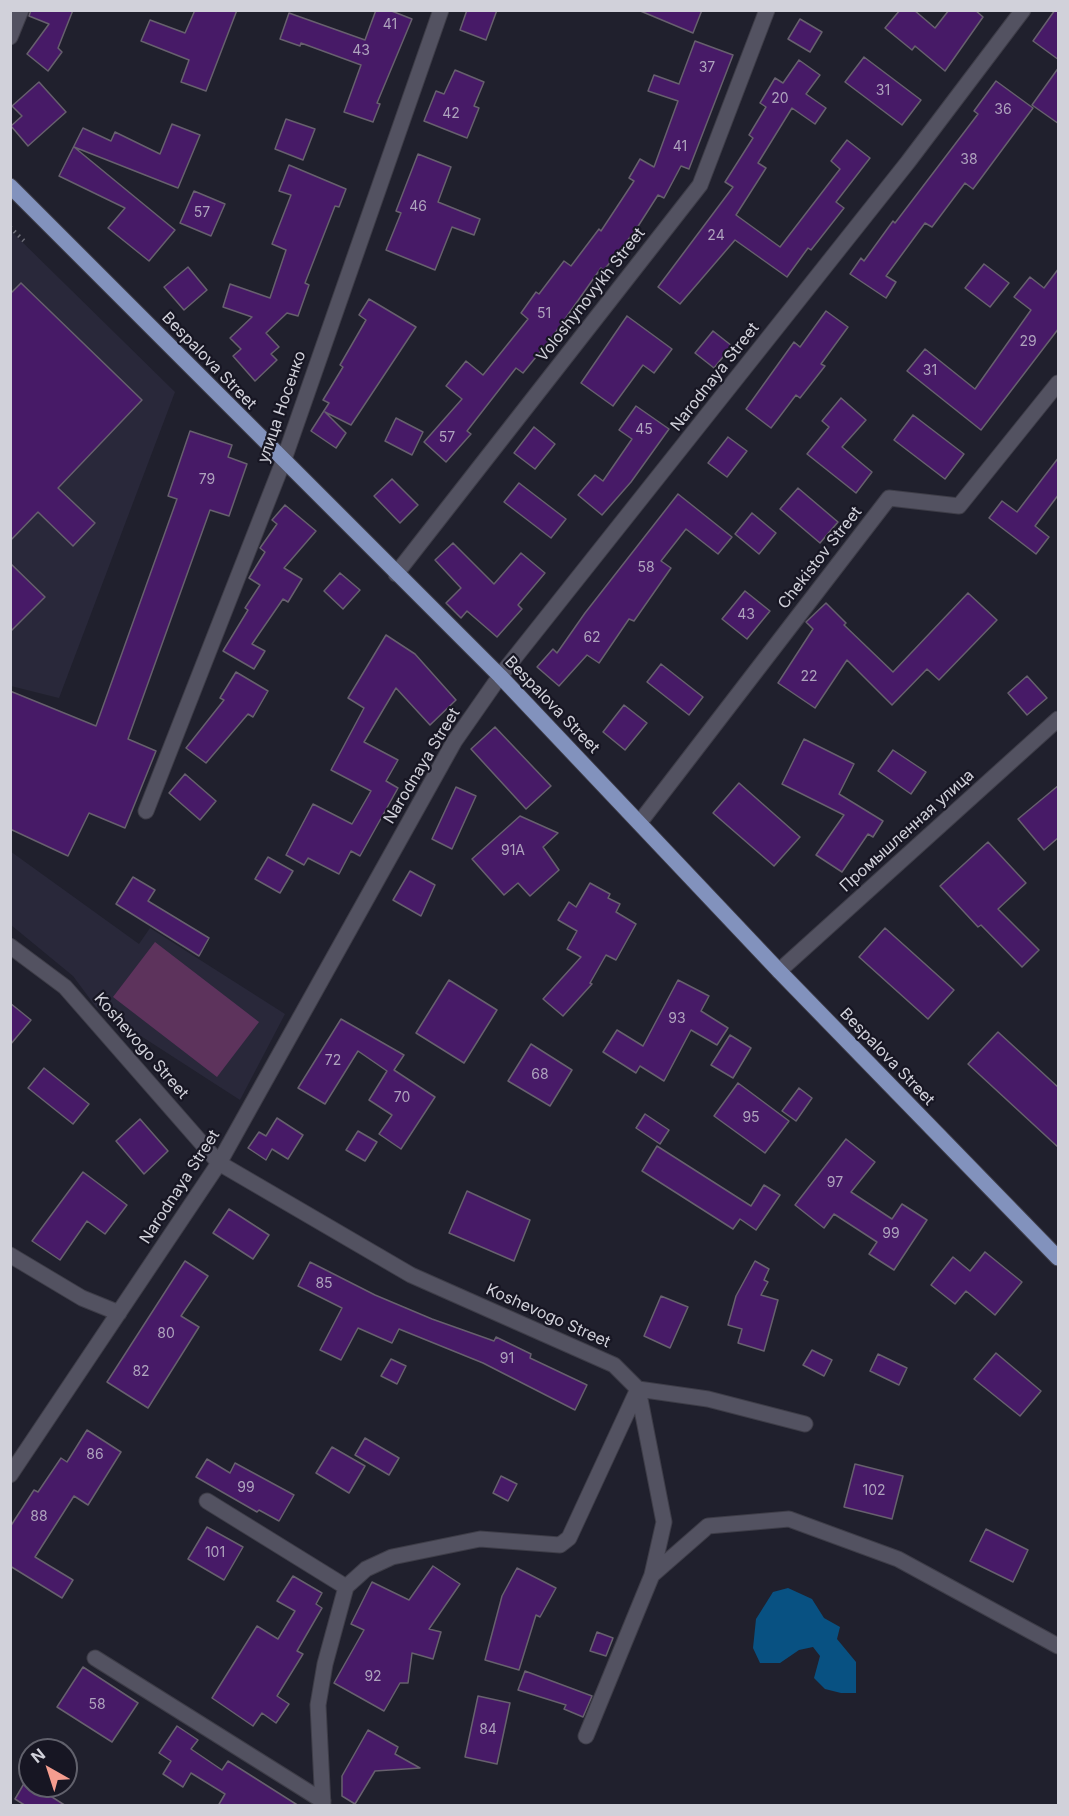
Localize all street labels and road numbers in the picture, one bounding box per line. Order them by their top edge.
street label: Voloshynovykh Street [533,224,649,366]
street label: Bespalova Street [158,308,260,414]
street label: Narodnaya Street [667,319,763,435]
street label: улица Носенко [254,348,310,466]
street label: Chekistov Street [774,503,866,613]
street label: Bespalova Street [501,652,603,758]
street label: Narodnaya Street [380,705,464,827]
street label: Промышленная улица [836,766,978,896]
street label: Koshevogo Street [90,989,192,1103]
street label: Bespalova Street [836,1004,938,1110]
street label: Narodnaya Street [136,1126,224,1248]
street label: Koshevogo Street [483,1280,613,1352]

